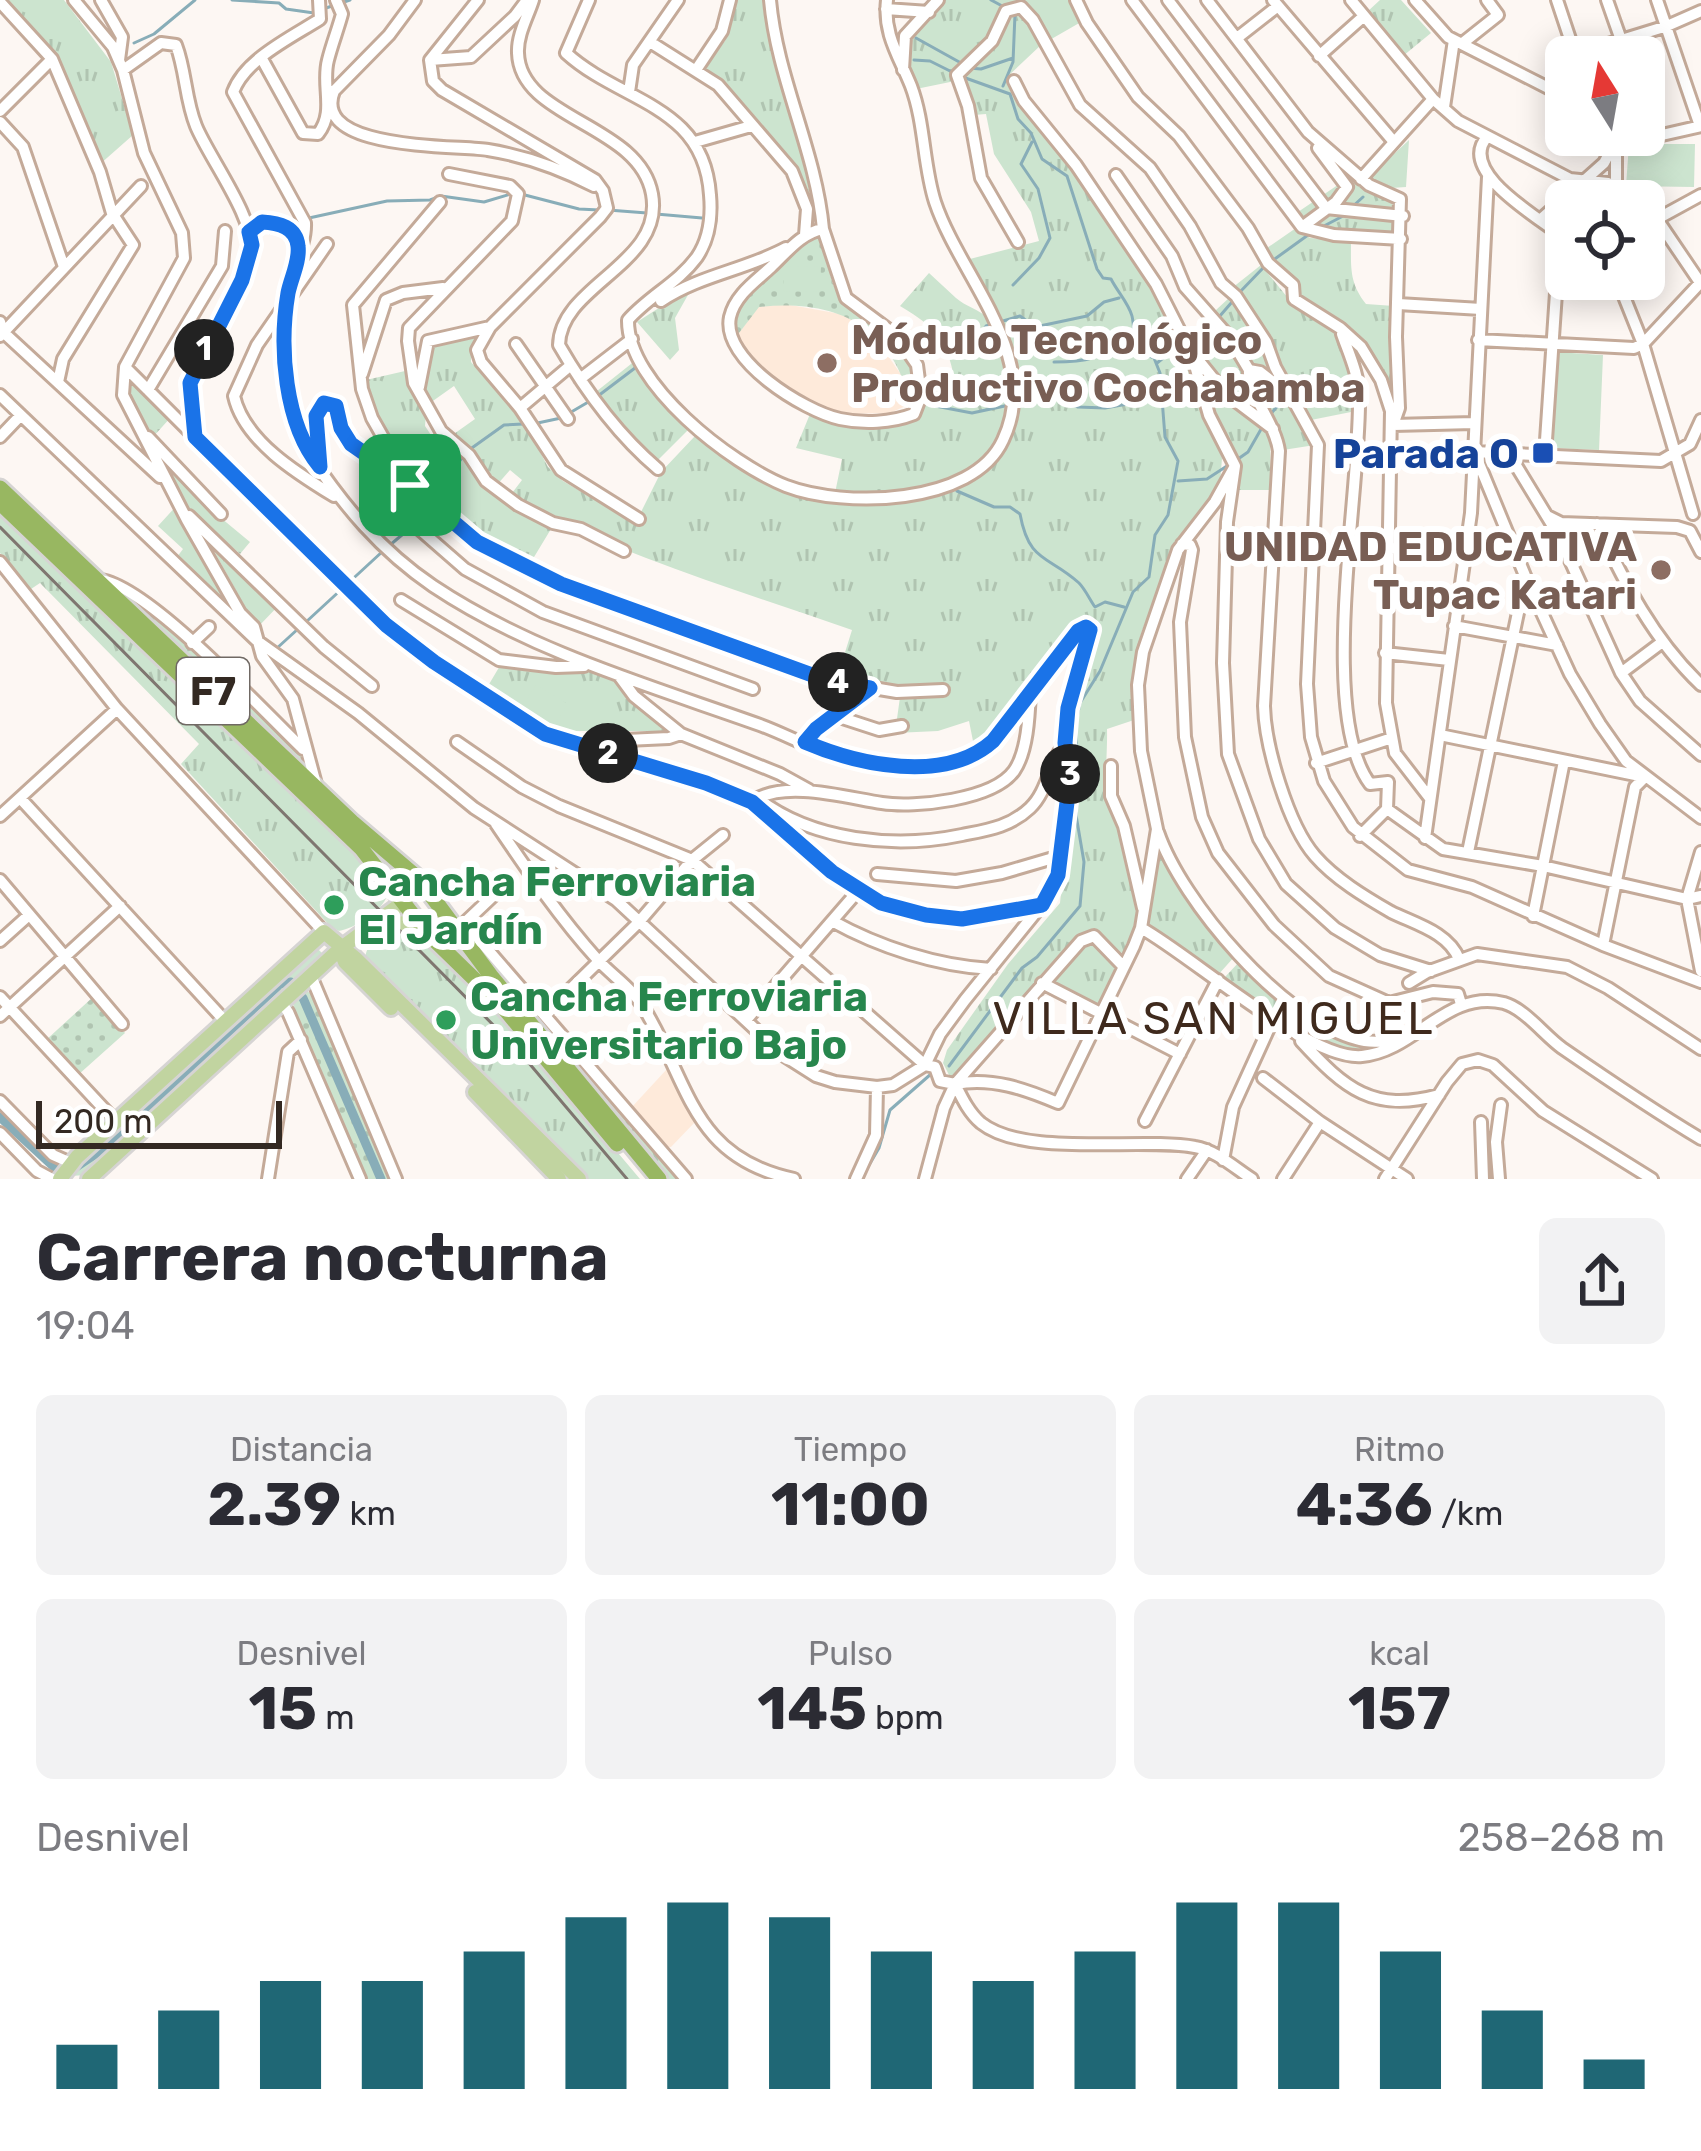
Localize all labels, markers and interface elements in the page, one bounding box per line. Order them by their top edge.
north arrow [1545,36,1665,156]
map controls [1545,36,1665,300]
button: locate [1545,180,1665,300]
place label: Módulo Tecnológico Productivo Cochabamba [851,315,1366,413]
pin: 1 [174,319,234,379]
text: 1 [196,329,212,368]
marker: Módulo Tecnológico Productivo Cochabamba [814,350,840,376]
place label: Parada O [1333,429,1519,479]
pin [359,434,461,536]
marker: Parada O [1530,440,1556,466]
icon: arrive [377,452,443,518]
place label: UNIDAD EDUCATIVA Tupac Katari [1224,522,1637,620]
marker: UNIDAD EDUCATIVA Tupac Katari [1648,557,1674,583]
pin: 4 [808,652,868,712]
road number: F7 [177,658,249,724]
text: 4 [827,662,849,701]
pin: 2 [578,723,638,783]
text: 2 [597,733,619,772]
pin: 3 [1040,744,1100,804]
text: 3 [1059,754,1081,793]
place label: Cancha Ferroviaria El Jardín [358,857,756,955]
marker: Cancha Ferroviaria El Jardín [321,892,347,918]
place label: Cancha Ferroviaria Universitario Bajo [470,972,868,1070]
district label: VILLA SAN MIGUEL [992,992,1436,1045]
marker: Cancha Ferroviaria Universitario Bajo [433,1007,459,1033]
scale bar [36,1095,282,1148]
text: 200 m [54,1102,153,1141]
text: Carrera nocturna [36,1218,609,1297]
button: share [1539,1218,1665,1344]
text: 19:04 [36,1303,135,1349]
text: Distancia [230,1430,373,1469]
text: Tiempo [794,1430,907,1469]
text: Ritmo [1354,1430,1445,1469]
text: 2.39 [207,1469,341,1540]
text: 11:00 [771,1469,930,1540]
text: 4:36 [1296,1469,1433,1540]
text: km [341,1494,396,1533]
text: /km [1433,1494,1503,1533]
text: Desnivel [236,1634,367,1673]
text: Pulso [808,1634,893,1673]
text: kcal [1369,1634,1430,1673]
text: 15 [248,1673,317,1744]
text: 145 [757,1673,867,1744]
text: 157 [1348,1673,1451,1744]
text: m [317,1698,355,1737]
text: bpm [867,1698,944,1737]
text: Desnivel [36,1815,190,1861]
text: 258–268 m [1458,1815,1665,1861]

